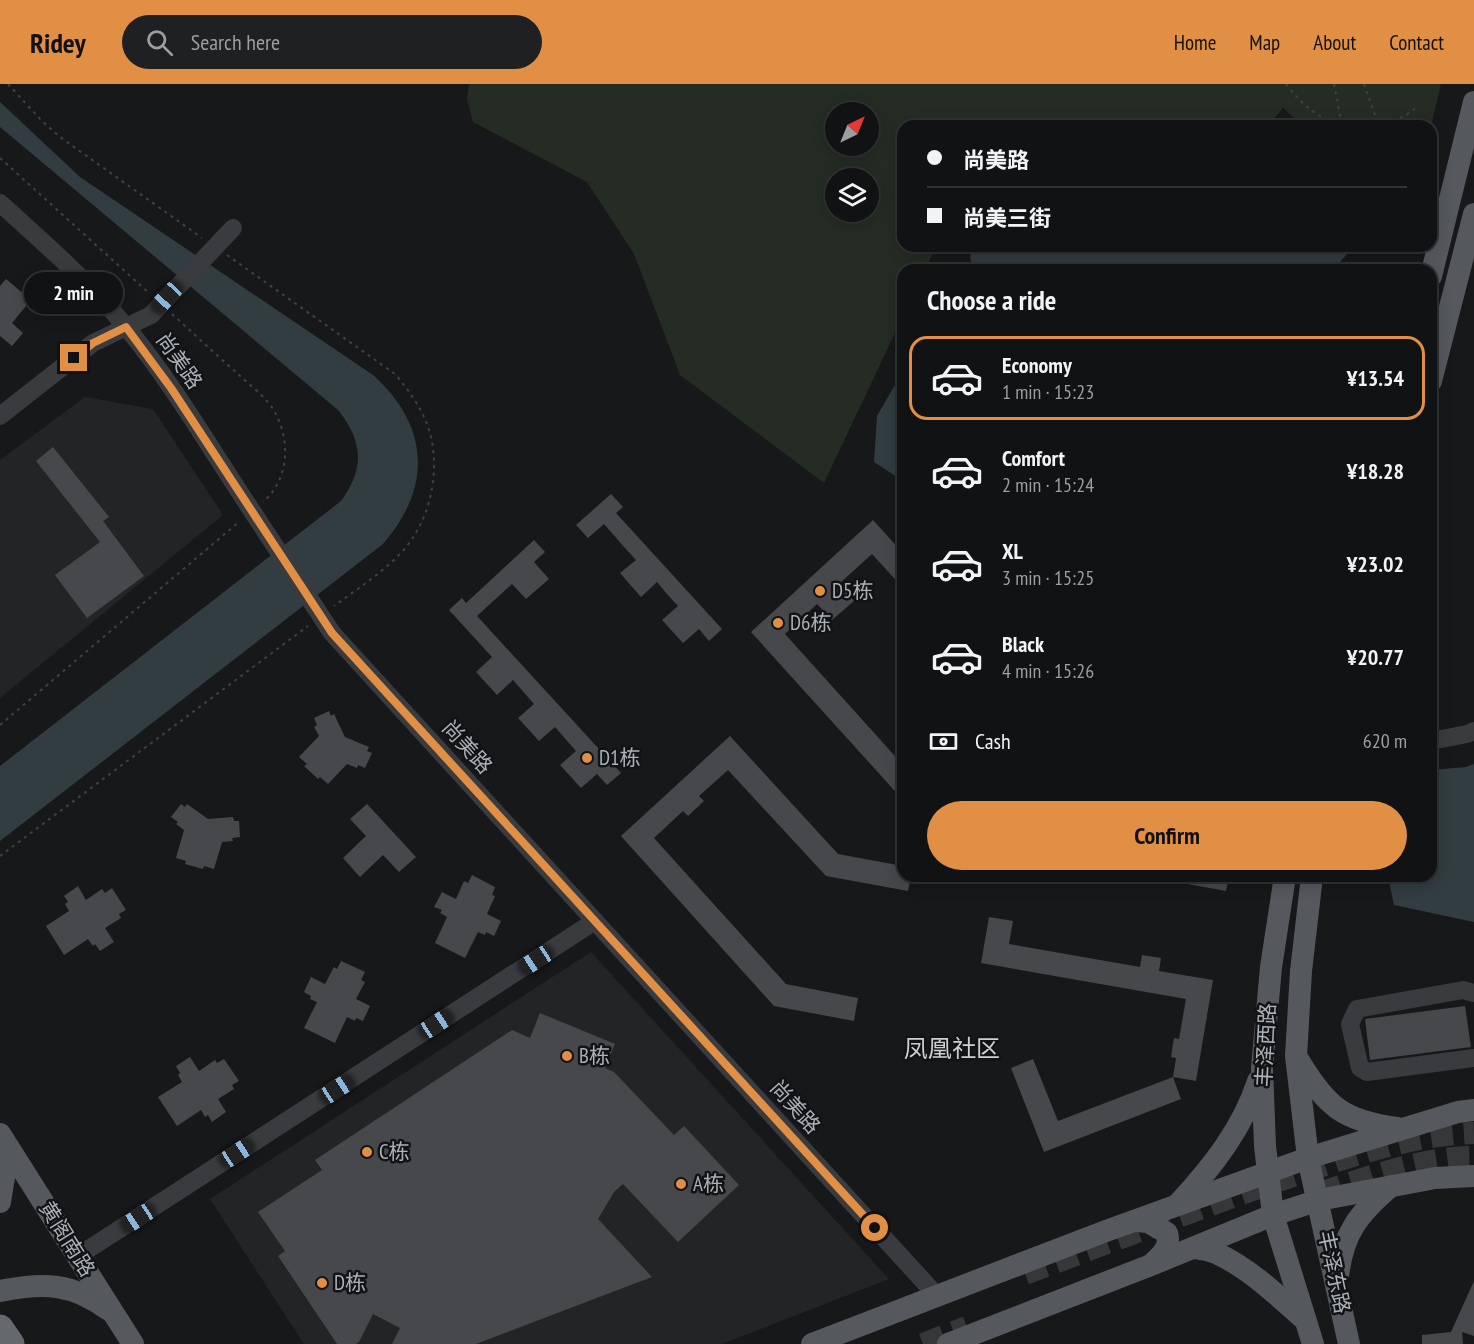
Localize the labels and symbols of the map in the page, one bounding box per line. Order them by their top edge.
north arrow [825,102,879,156]
callout: 2 min [25,271,124,313]
car [148,278,186,316]
street label: 尚美路 [150,327,209,394]
route end [60,344,87,371]
place label: D5栋 [832,577,873,604]
marker: D5栋 [813,584,827,598]
place label: D6栋 [790,609,831,636]
marker: D6栋 [771,616,785,630]
street label: 尚美路 [436,714,498,779]
place label: D1栋 [599,744,640,771]
marker: D1栋 [580,751,594,765]
car [516,943,556,977]
street label: 丰泽西路 [1250,1002,1281,1088]
car [416,1007,456,1041]
district label: 凤凰社区 [904,1033,1000,1064]
place label: B栋 [579,1042,610,1069]
marker: B栋 [560,1049,574,1063]
car [317,1072,357,1106]
street label: 尚美路 [764,1074,826,1139]
car [217,1136,257,1170]
place label: C栋 [379,1138,410,1165]
marker: C栋 [360,1145,374,1159]
place label: A栋 [693,1170,724,1197]
marker: A栋 [674,1177,688,1191]
street label: 黄阁南路 [34,1196,101,1282]
car [118,1201,158,1235]
route start [861,1214,888,1241]
street label: 丰泽东路 [1313,1228,1356,1316]
place label: D栋 [334,1269,366,1296]
marker: D栋 [315,1276,329,1290]

